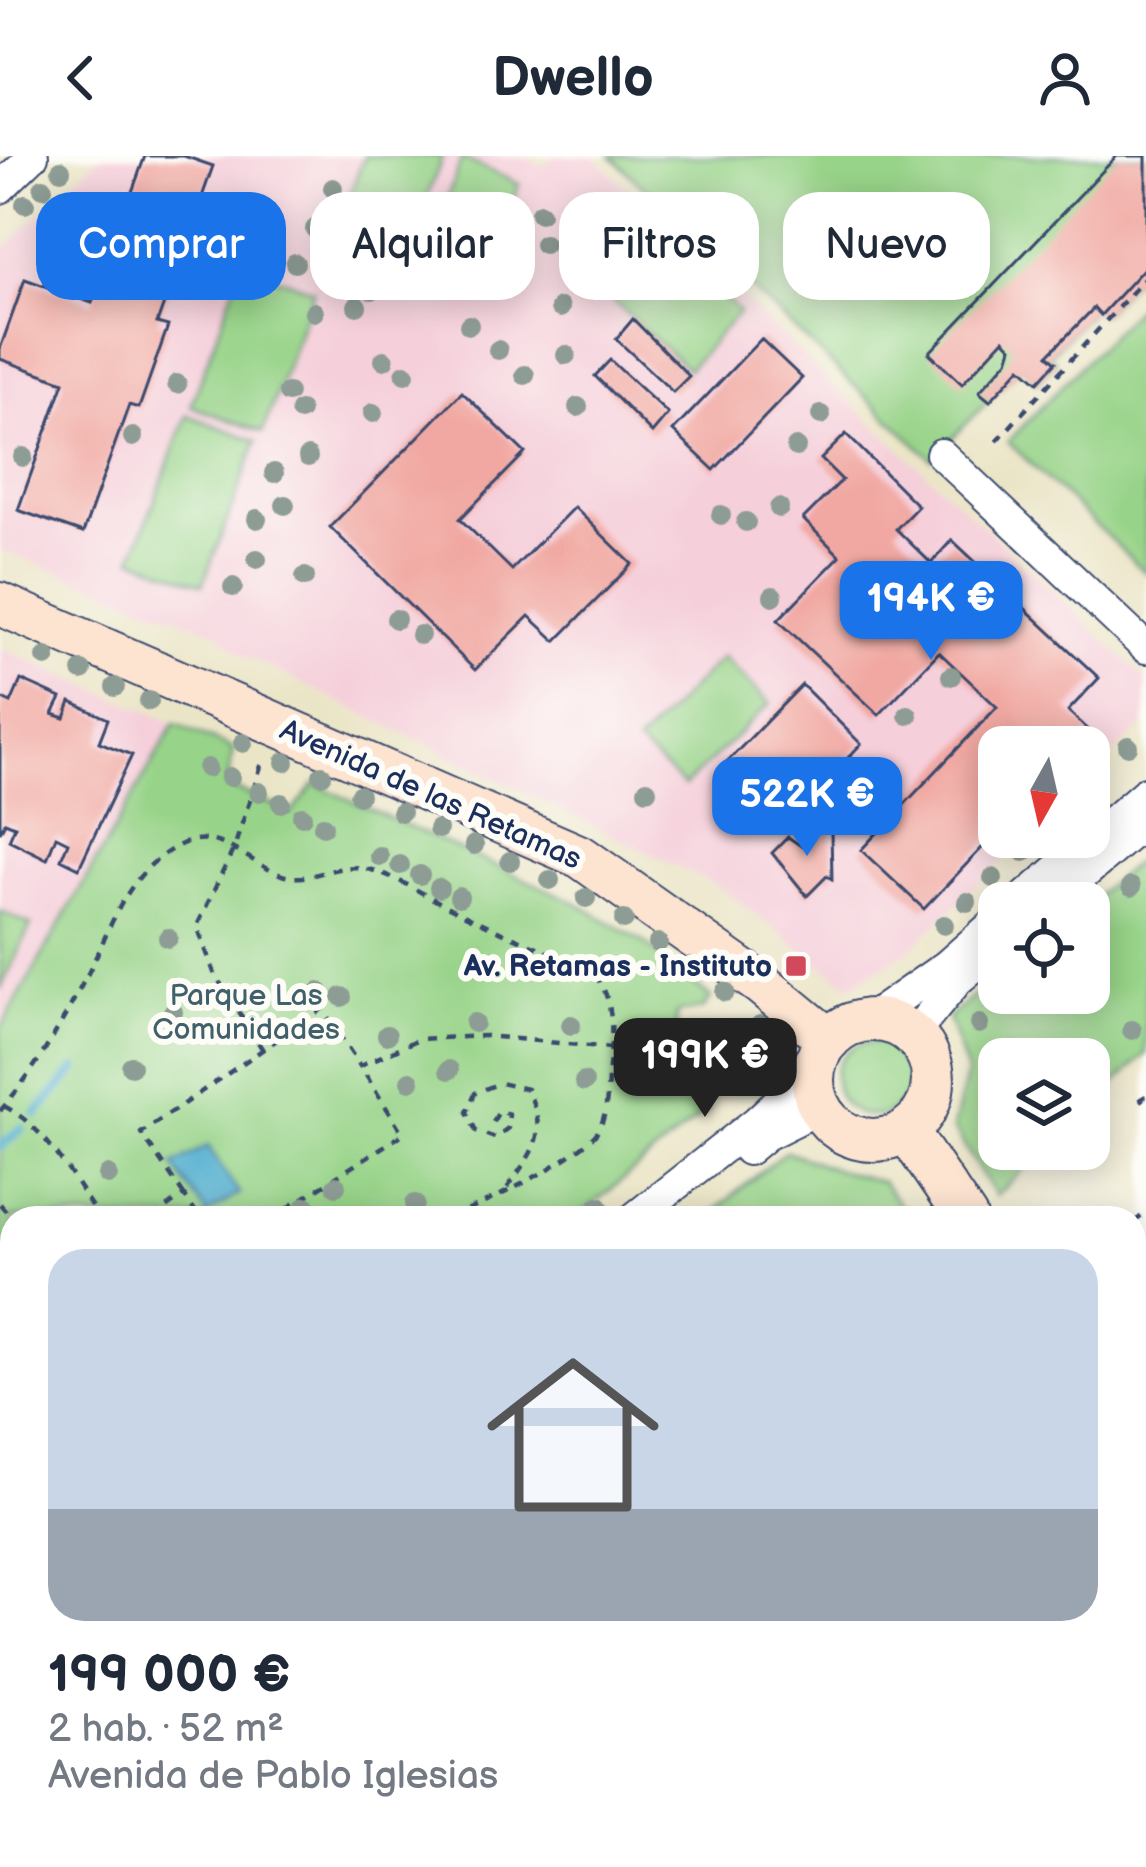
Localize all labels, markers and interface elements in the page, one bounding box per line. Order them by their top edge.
icon: back [48,45,114,111]
icon: person [1032,45,1098,111]
text: Dwello [492,46,654,111]
chip: Comprar [36,192,286,300]
chip: Alquilar [310,192,535,300]
chip: Filtros [559,192,759,300]
chip: Nuevo [783,192,990,300]
pin: 194K € [833,561,1029,663]
text: 194K € [867,576,995,623]
street label: Avenida de las Retamas [274,712,587,878]
north arrow [978,726,1110,858]
map controls [978,726,1110,1170]
pin: 522K € [709,757,905,859]
text: 522K € [739,772,875,819]
button: locate [978,882,1110,1014]
place label: Av. Retamas - Instituto [463,949,772,985]
marker: Av. Retamas - Instituto [783,953,809,979]
park label: Parque Las Comunidades [152,978,340,1048]
pin: 199K € [607,1018,803,1120]
text: 199K € [641,1033,769,1080]
button: layers [978,1038,1110,1170]
icon: home [465,1327,681,1543]
text: 199 000 € [48,1645,291,1706]
text: 2 hab. · 52 m² [48,1706,284,1753]
text: Avenida de Pablo Iglesias [48,1753,498,1800]

